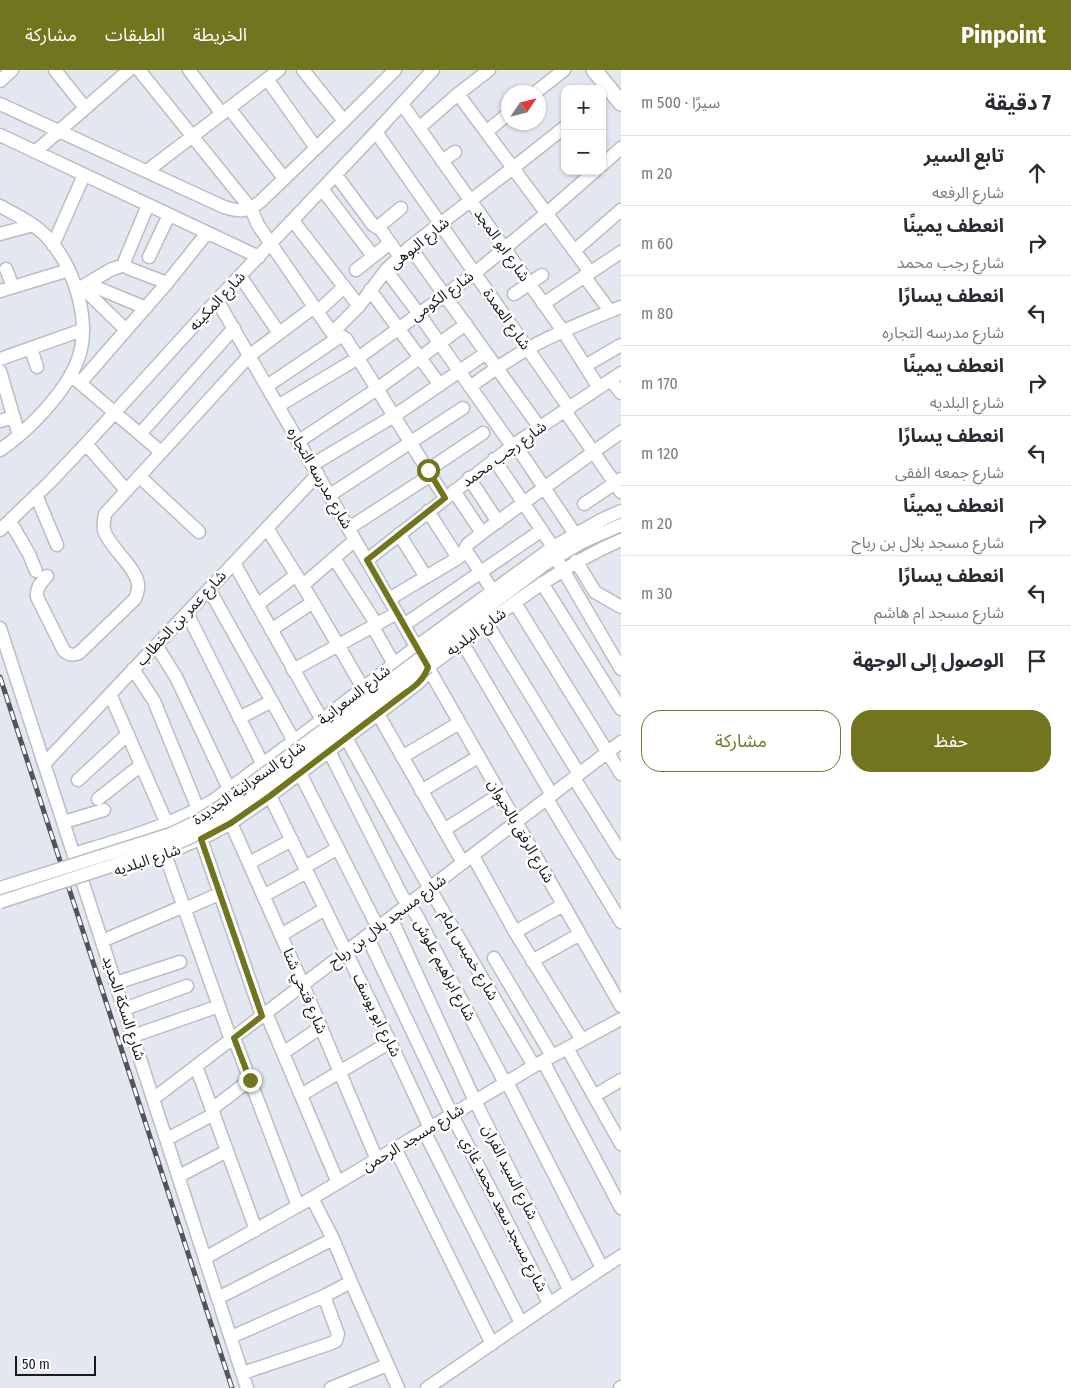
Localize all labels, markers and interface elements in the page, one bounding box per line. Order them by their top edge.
text: Pinpoint [961,21,1046,49]
text: مشاركة [25,24,77,46]
text: الطبقات [105,24,165,46]
text: الخريطة [193,24,247,46]
north arrow [501,85,546,130]
map controls [561,85,606,175]
button: + [561,85,606,130]
text: 7 دقيقة [985,90,1051,116]
text: سيرًا · 500 m [641,93,720,112]
button: − [561,130,606,175]
text: تابع السير [924,144,1004,167]
icon: ahead [1023,159,1051,187]
text: 20 m [641,164,672,183]
text: شارع الرفعه [932,183,1004,202]
street label: شارع ابو المجد [468,205,534,287]
street label: شارع البوهى [385,213,455,275]
text: انعطف يمينًا [903,214,1004,237]
icon: right [1023,229,1051,257]
text: 60 m [641,234,673,253]
text: شارع رجب محمد [897,253,1004,272]
street label: شارع المكينه [185,267,251,336]
street label: شارع الكومى [407,267,479,327]
text: انعطف يسارًا [898,284,1004,307]
street label: شارع العمدة [477,285,535,355]
icon: left [1023,299,1051,327]
text: 80 m [641,304,673,323]
text: شارع مدرسه التجاره [882,323,1004,342]
text: انعطف يمينًا [903,354,1004,377]
icon: right [1023,369,1051,397]
text: 170 m [641,374,678,393]
text: شارع البلديه [930,393,1004,412]
street label: شارع رجب محمد [458,417,552,493]
street label: شارع مدرسه التجاره [281,424,356,534]
text: انعطف يسارًا [898,424,1004,447]
icon: left [1023,439,1051,467]
text: 120 m [641,444,679,463]
route start [417,459,440,482]
text: شارع جمعه الفقى [895,463,1004,482]
text: انعطف يمينًا [903,494,1004,517]
icon: right [1023,509,1051,537]
text: 20 m [641,514,672,533]
text: شارع مسجد بلال بن رباح [852,533,1004,552]
text: انعطف يسارًا [898,564,1004,587]
street label: شارع عمر بن الخطاب [132,566,232,671]
icon: left [1023,579,1051,607]
text: 30 m [641,584,673,603]
text: شارع مسجد ام هاشم [874,603,1004,622]
street label: شارع البلديه [443,604,511,662]
icon: arrive [1023,647,1051,675]
text: الوصول إلى الوجهة [853,649,1004,672]
street label: شارع السعرانية [314,661,396,731]
button: مشاركة [641,710,841,772]
button: حفظ [851,710,1051,772]
street label: شارع السعرانية الجديدة [189,737,311,831]
street label: شارع الرفق بالحيوان [481,776,558,888]
street label: شارع البلديه [111,840,184,883]
street label: شارع مسجد بلال بن رباح [324,871,452,974]
street label: شارع خميس إمام [433,907,502,1005]
street label: شارع ابراهيم علوش [408,916,480,1026]
street label: شارع فتحي شتا [276,946,331,1038]
street label: شارع السكة الحديد [96,953,149,1064]
street label: شارع ابو يوسف [346,970,405,1061]
route end [239,1069,262,1092]
street label: شارع مسجد الرحمن [359,1100,469,1178]
street label: شارع السيد الفران [476,1121,542,1224]
street label: شارع مسجد سعد محمد غازي [454,1133,551,1296]
scale bar [15,1353,96,1376]
text: 50 m [22,1356,50,1373]

